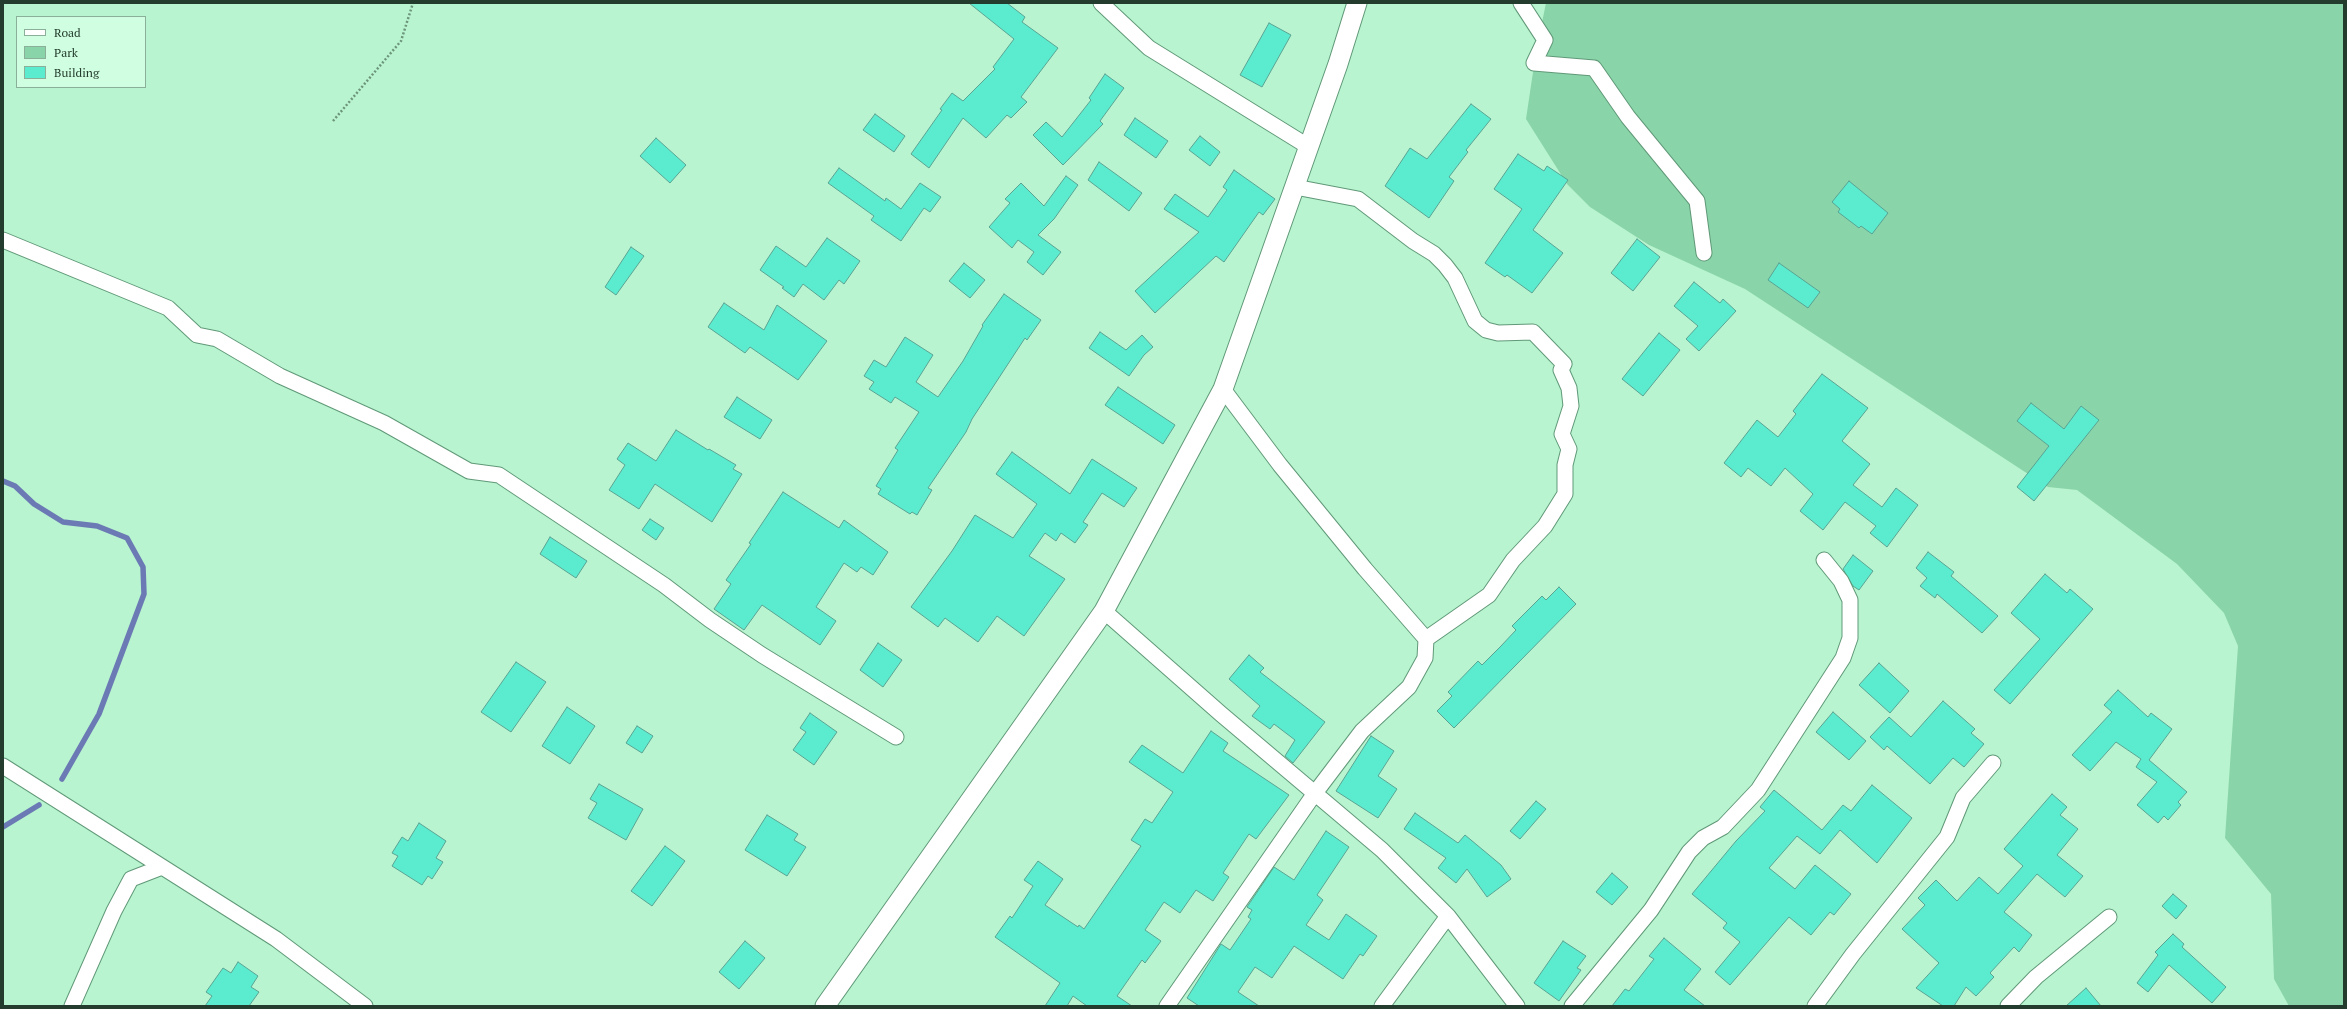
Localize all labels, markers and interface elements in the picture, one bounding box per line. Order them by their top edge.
legend [16,16,146,88]
text: Road [54,25,81,40]
text: Park [54,45,78,60]
text: Building [54,65,99,80]

